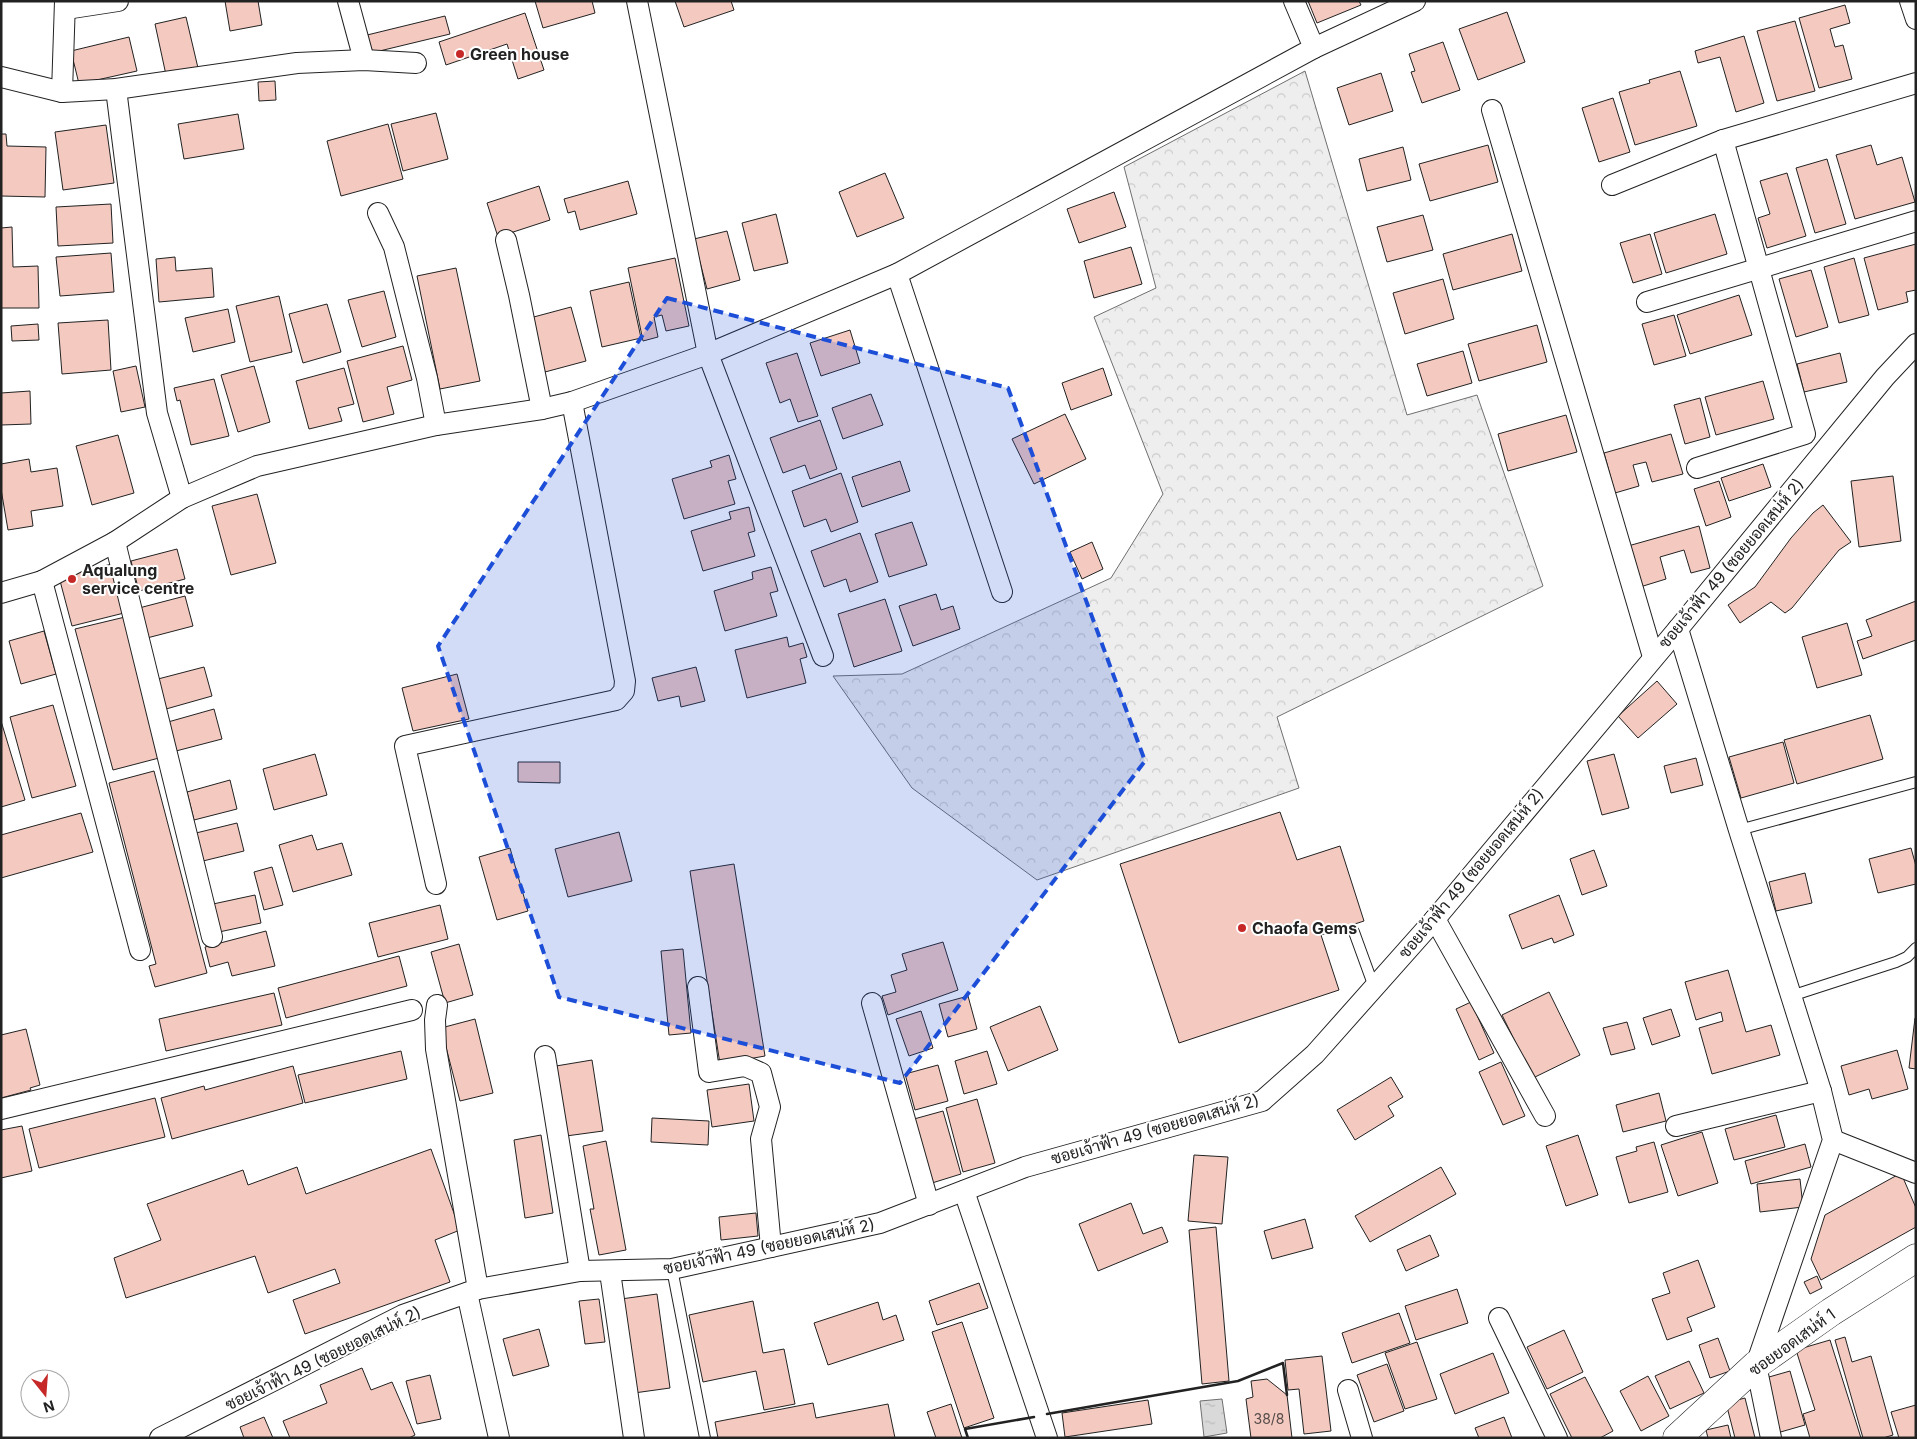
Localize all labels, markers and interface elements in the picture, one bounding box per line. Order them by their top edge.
place label: Green house [470,44,569,64]
marker: Green house [454,48,466,60]
street label: ซอยเจ้าฟ้า 49 (ซอยยอดเสน่ห์ 2) [1653,473,1808,652]
place label: Aqualung service centre [82,560,194,598]
marker: Aqualung service centre [66,573,78,585]
street label: ซอยเจ้าฟ้า 49 (ซอยยอดเสน่ห์ 2) [1393,783,1548,962]
place label: Chaofa Gems [1252,918,1357,938]
marker: Chaofa Gems [1236,922,1248,934]
street label: ซอยเจ้าฟ้า 49 (ซอยยอดเสน่ห์ 2) [1048,1088,1261,1168]
street label: ซอยเจ้าฟ้า 49 (ซอยยอดเสน่ห์ 2) [661,1212,876,1278]
street label: ซอยเจ้าฟ้า 49 (ซอยยอดเสน่ห์ 2) [221,1300,424,1414]
street label: ซอยยอดเสน่ห์ 1 [1744,1302,1839,1380]
north arrow [20,1369,70,1419]
text: N [41,1397,57,1417]
house number: 38/8 [1253,1410,1285,1427]

